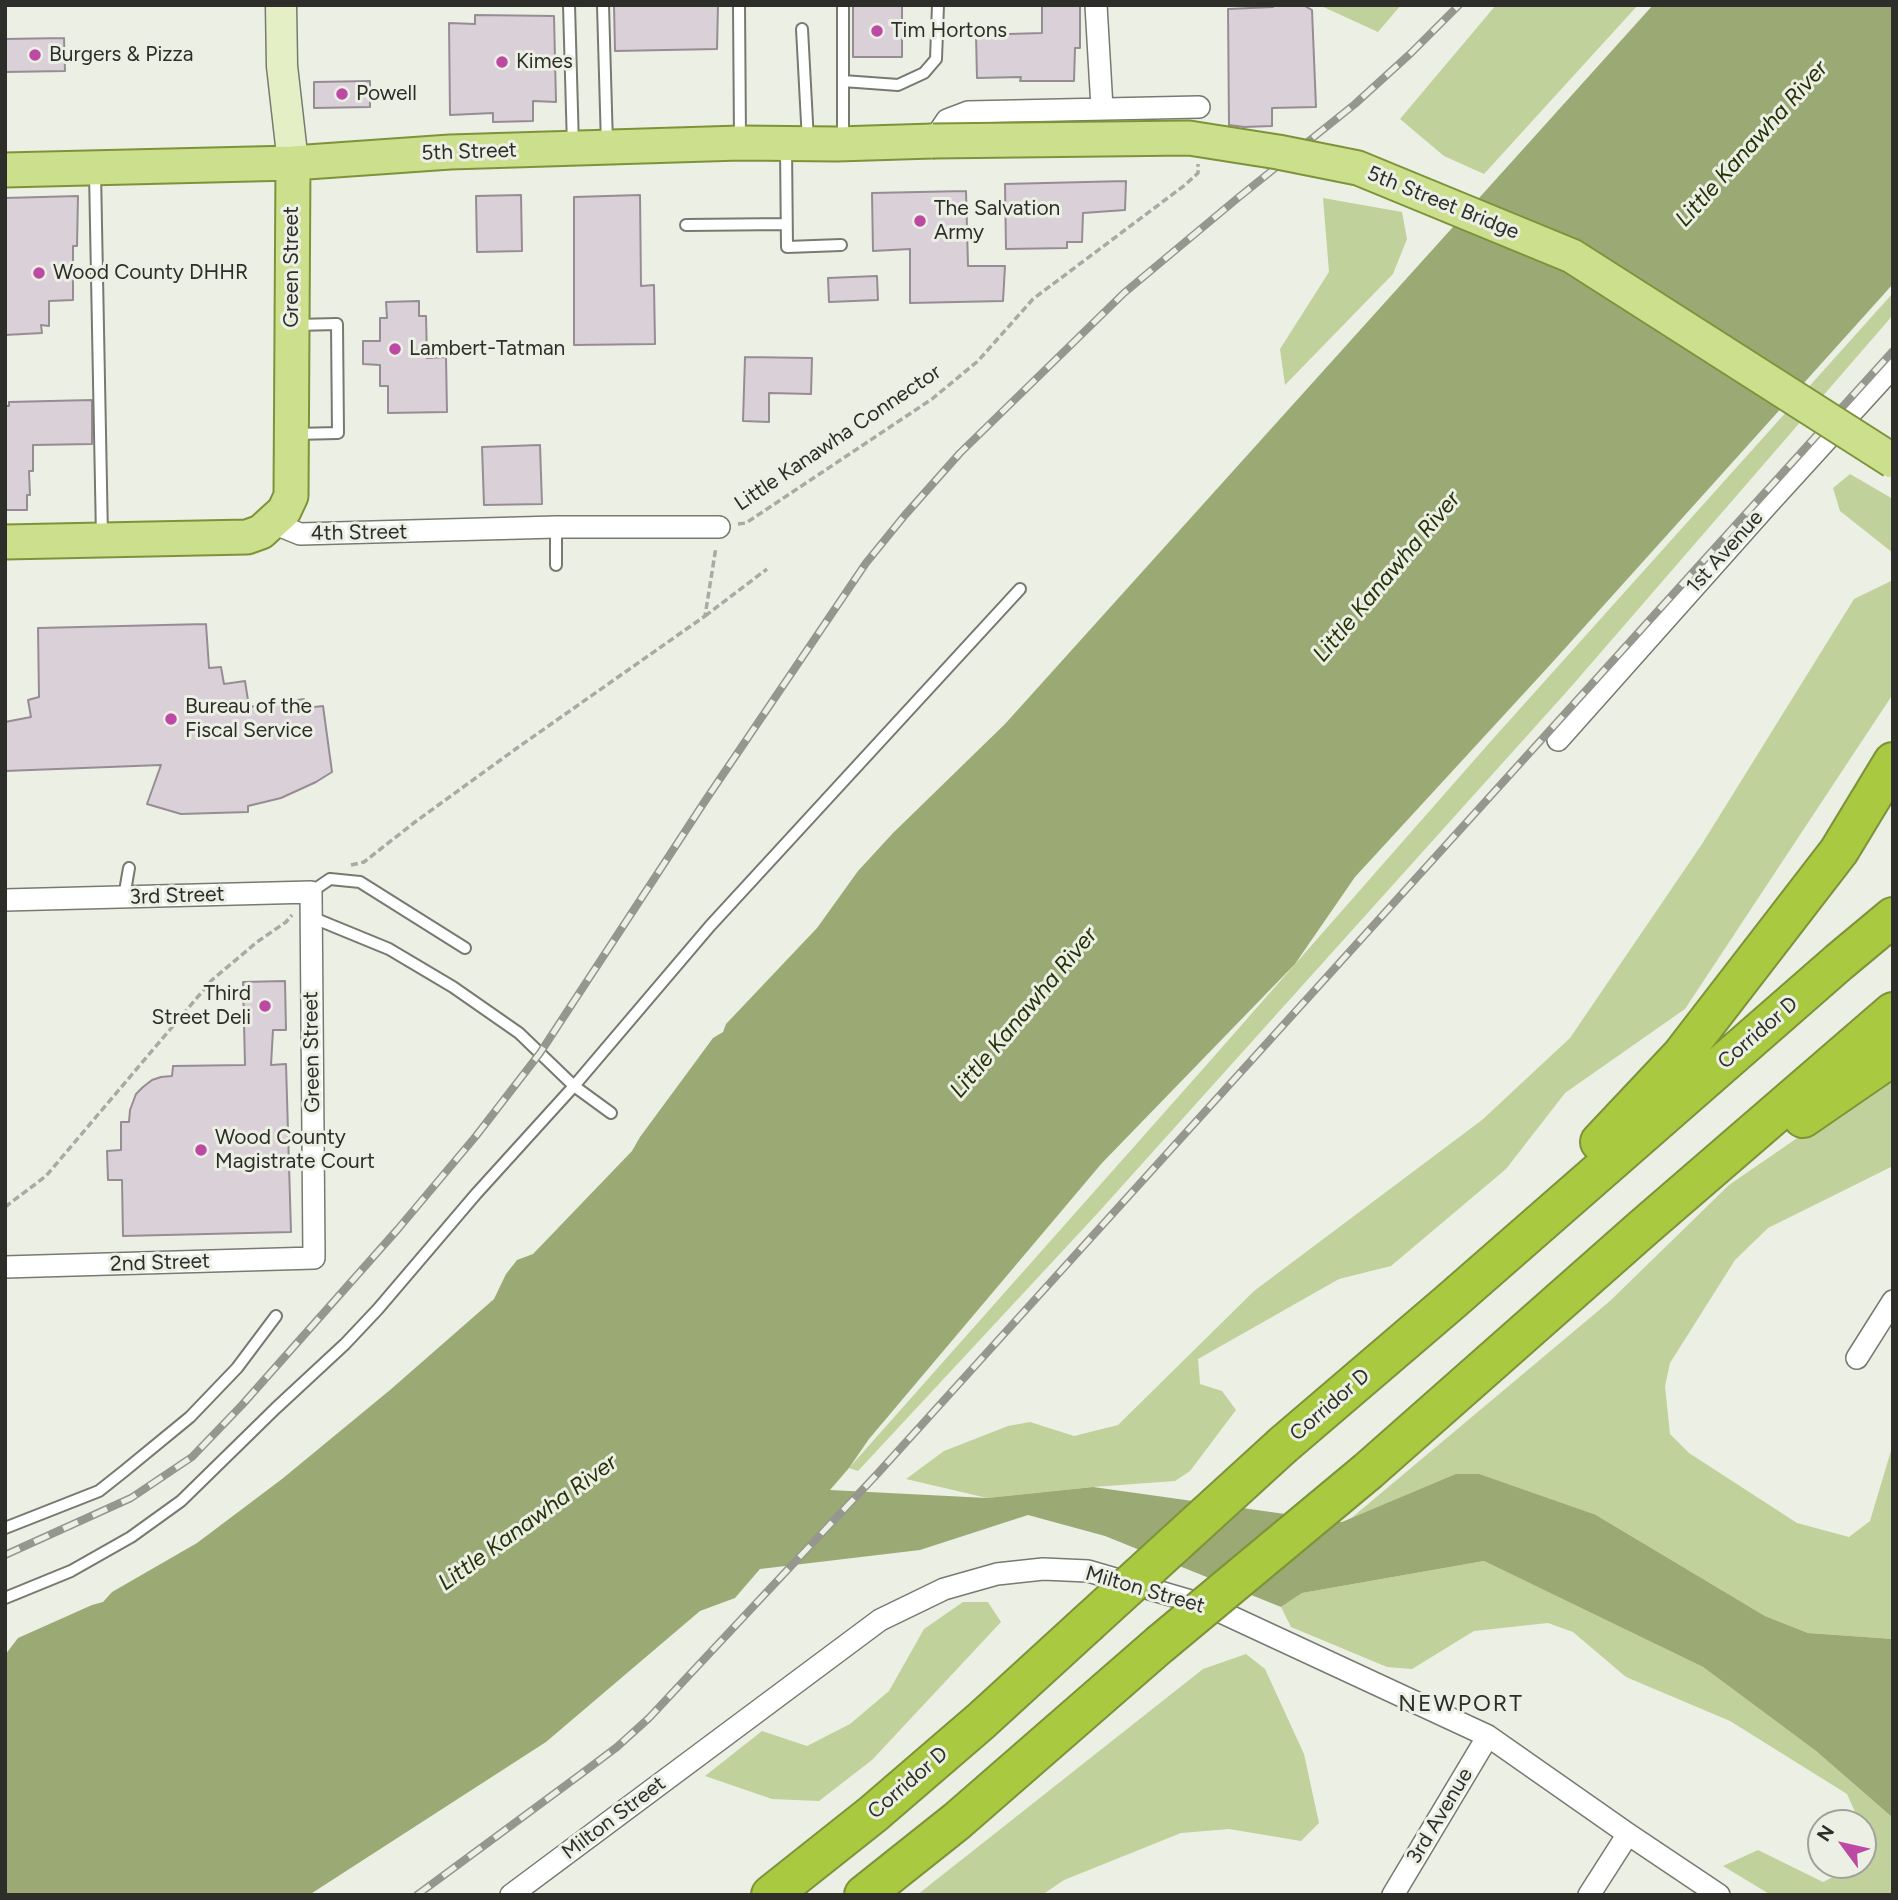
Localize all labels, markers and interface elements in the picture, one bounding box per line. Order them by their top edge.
place label: Tim Hortons [891,18,1007,44]
marker: Tim Hortons [869,23,885,39]
place label: Burgers & Pizza [49,42,194,68]
marker: Burgers & Pizza [27,47,43,63]
place label: Kimes [516,49,573,75]
marker: Kimes [494,54,510,70]
water label: Little Kanawha River [1670,55,1834,233]
place label: Powell [356,81,417,107]
marker: Powell [334,86,350,102]
street label: 5th Street [421,138,517,166]
street label: 5th Street Bridge [1363,161,1523,245]
place label: The Salvation Army [934,196,1060,246]
street label: Green Street [279,206,305,328]
marker: The Salvation Army [912,213,928,229]
place label: Wood County DHHR [53,260,248,286]
marker: Wood County DHHR [31,265,47,281]
place label: Lambert-Tatman [409,336,565,362]
marker: Lambert-Tatman [387,341,403,357]
street label: Little Kanawha Connector [730,360,946,516]
water label: Little Kanawha River [1308,486,1466,668]
street label: 1st Avenue [1681,505,1769,599]
street label: 4th Street [310,520,408,546]
place label: Bureau of the Fiscal Service [185,694,313,744]
marker: Bureau of the Fiscal Service [163,711,179,727]
street label: 3rd Street [129,882,225,910]
water label: Little Kanawha River [945,922,1103,1104]
place label: Third Street Deli [152,981,251,1031]
street label: Green Street [298,991,326,1113]
street label: Corridor D [1713,991,1803,1075]
marker: Third Street Deli [257,998,273,1014]
place label: Wood County Magistrate Court [215,1125,375,1175]
marker: Wood County Magistrate Court [193,1142,209,1158]
street label: 2nd Street [110,1249,210,1277]
street label: Corridor D [1285,1363,1375,1447]
water label: Little Kanawha River [433,1449,623,1597]
street label: Milton Street [1082,1561,1208,1619]
district label: NEWPORT [1399,1690,1523,1718]
street label: Corridor D [863,1741,953,1825]
street label: 3rd Avenue [1402,1764,1478,1868]
street label: Milton Street [557,1771,671,1865]
north arrow [1807,1809,1877,1879]
text: N [1812,1821,1839,1846]

